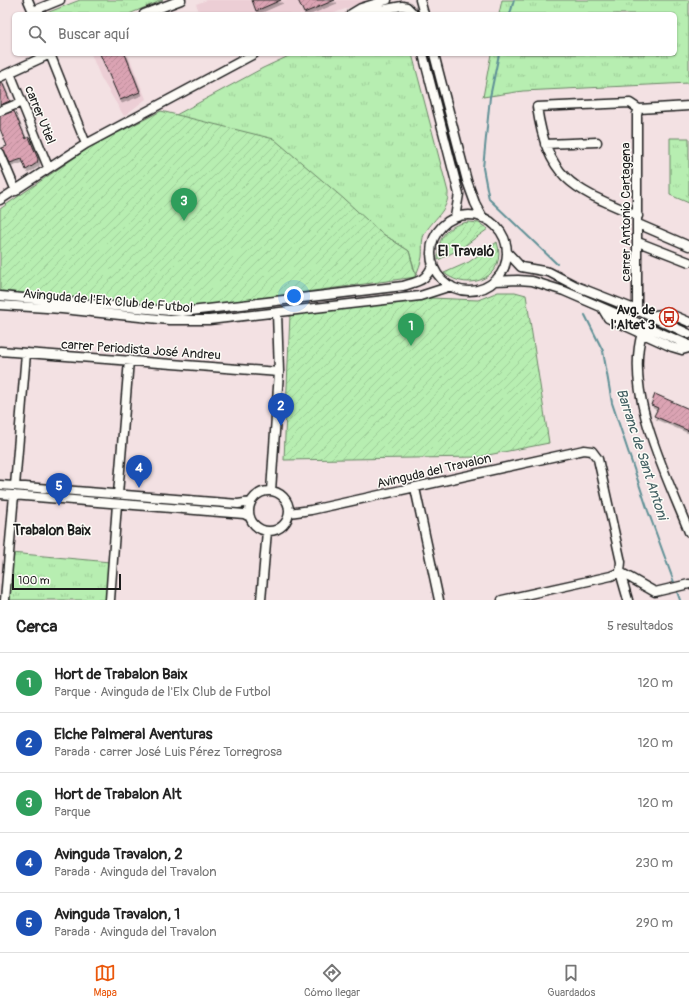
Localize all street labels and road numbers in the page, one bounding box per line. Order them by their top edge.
street label: carrer Utiel [21,84,59,146]
street label: carrer Antonio Cartagena [618,143,634,281]
street label: Avinguda de l'Elx Club de Futbol [22,286,194,316]
street label: carrer Periodista José Andreu [61,336,221,364]
street label: Avinguda del Travalon [375,450,493,492]

